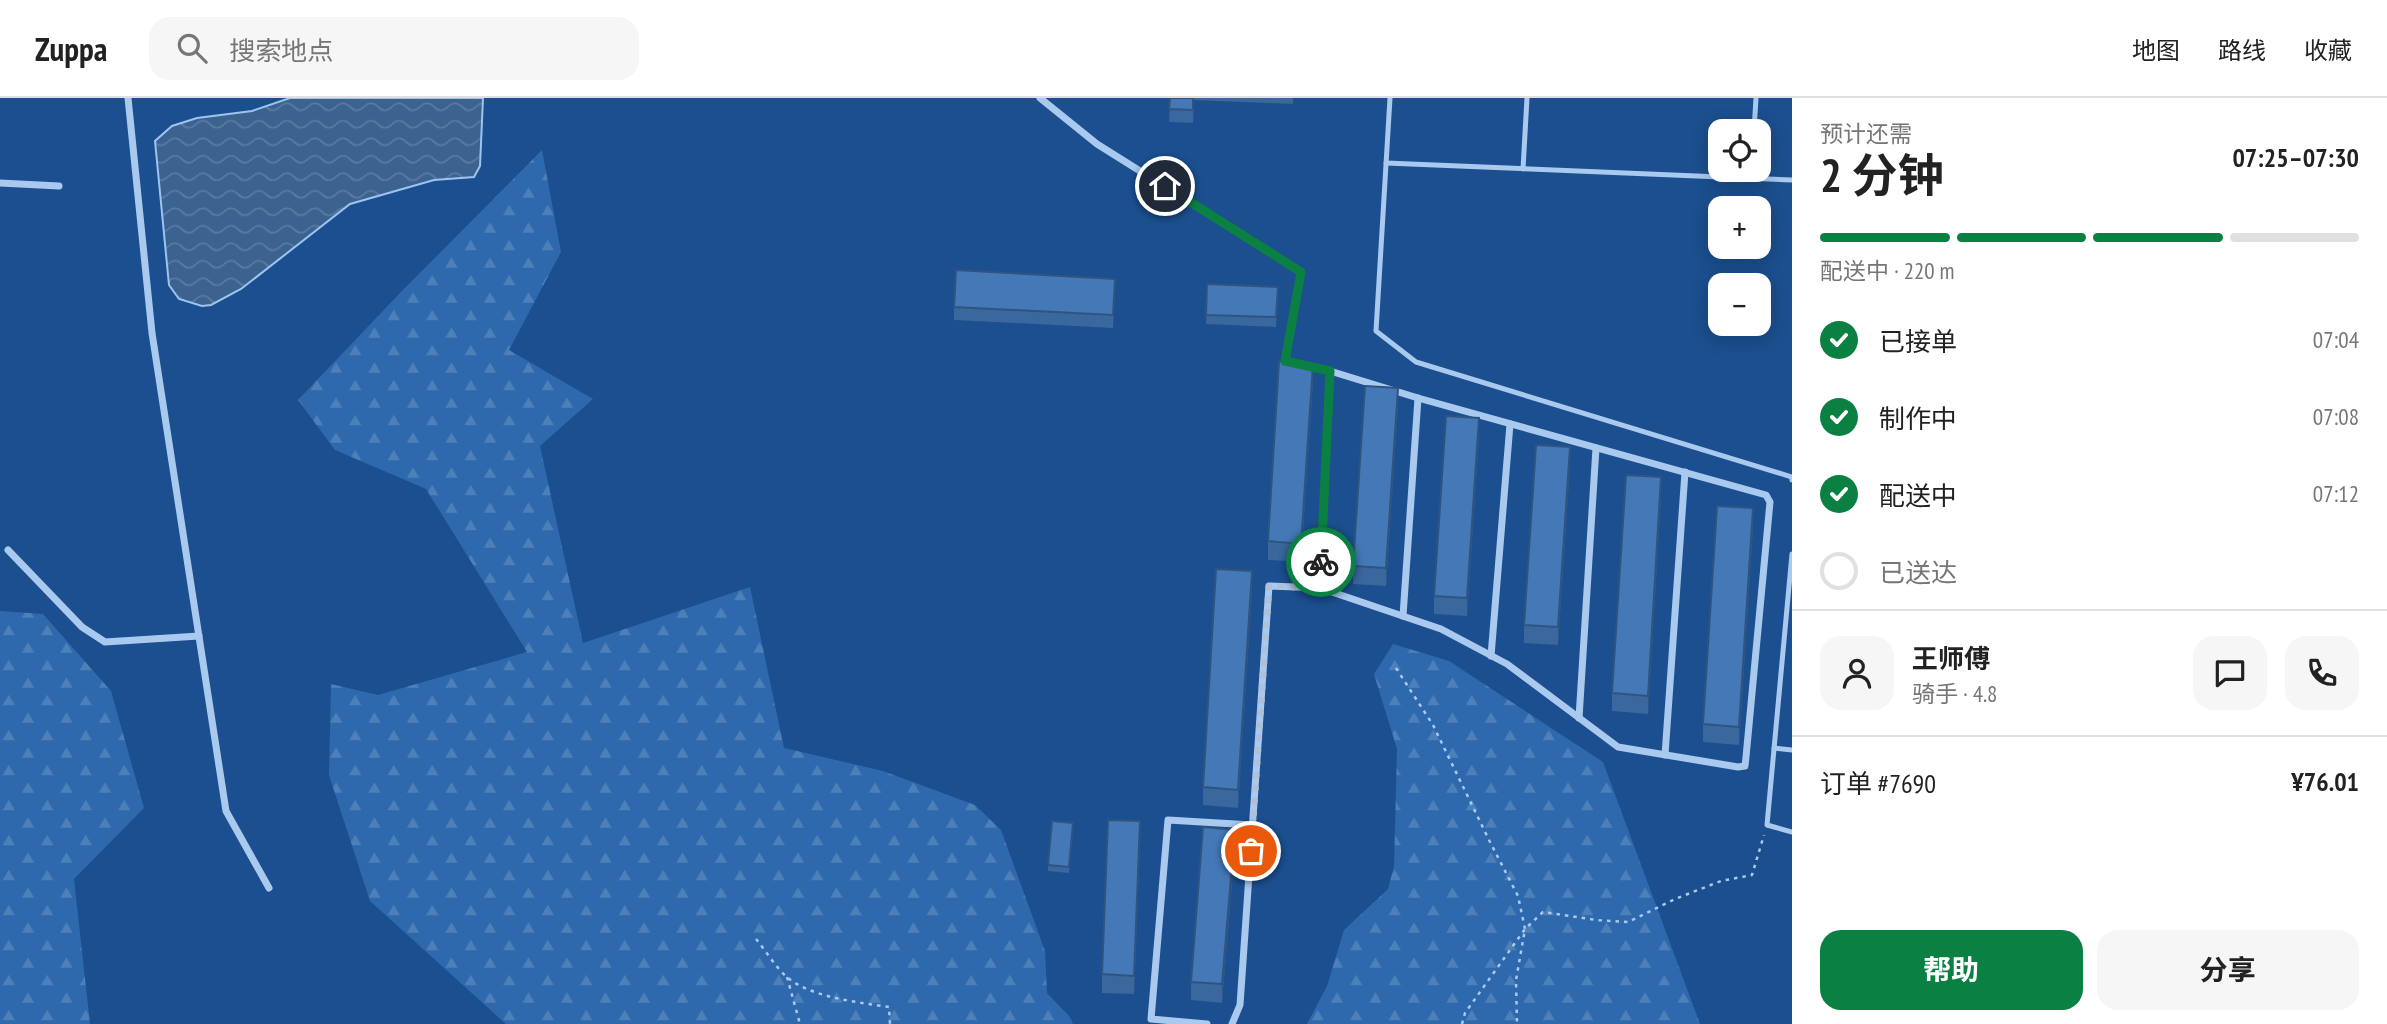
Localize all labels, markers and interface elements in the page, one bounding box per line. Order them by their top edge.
search box [149,17,639,80]
text: Zuppa [35,27,107,70]
icon: search [173,29,211,67]
text: 搜索地点 [229,34,333,67]
text: 地图 [2132,35,2180,66]
text: 路线 [2218,35,2266,66]
text: 收藏 [2304,35,2352,66]
map controls [1708,119,1771,336]
button: locate [1708,119,1771,182]
text: 预计还需 [1820,119,1912,148]
text: 07:25–07:30 [2232,141,2359,174]
text: 2 分钟 [1820,145,1943,205]
pin [1135,156,1195,216]
icon: home [1146,167,1184,205]
button: + [1708,196,1771,259]
text: 配送中 · 220 m [1820,256,1955,285]
button: − [1708,273,1771,336]
icon: check [1820,321,1858,359]
text: 已接单 [1879,325,1957,358]
text: 07:04 [2313,325,2359,354]
icon: check [1820,398,1858,436]
text: 制作中 [1879,402,1957,435]
text: 07:08 [2313,402,2359,431]
icon: check [1820,475,1858,513]
text: 配送中 [1879,479,1957,512]
text: 07:12 [2313,479,2359,508]
courier [1286,527,1356,597]
icon: bike [1302,543,1340,581]
text: 已送达 [1879,556,1957,589]
button: person [1820,636,1894,710]
button: chat [2193,636,2267,710]
button: phone [2285,636,2359,710]
text: 王师傅 [1912,642,1990,675]
text: 骑手 · 4.8 [1912,679,1997,708]
text: ¥76.01 [2291,765,2359,798]
text: 订单 #7690 [1820,767,1936,800]
pin [1221,821,1281,881]
icon: bag [1232,832,1270,870]
button: 帮助 [1820,930,2083,1010]
button: 分享 [2097,930,2359,1010]

